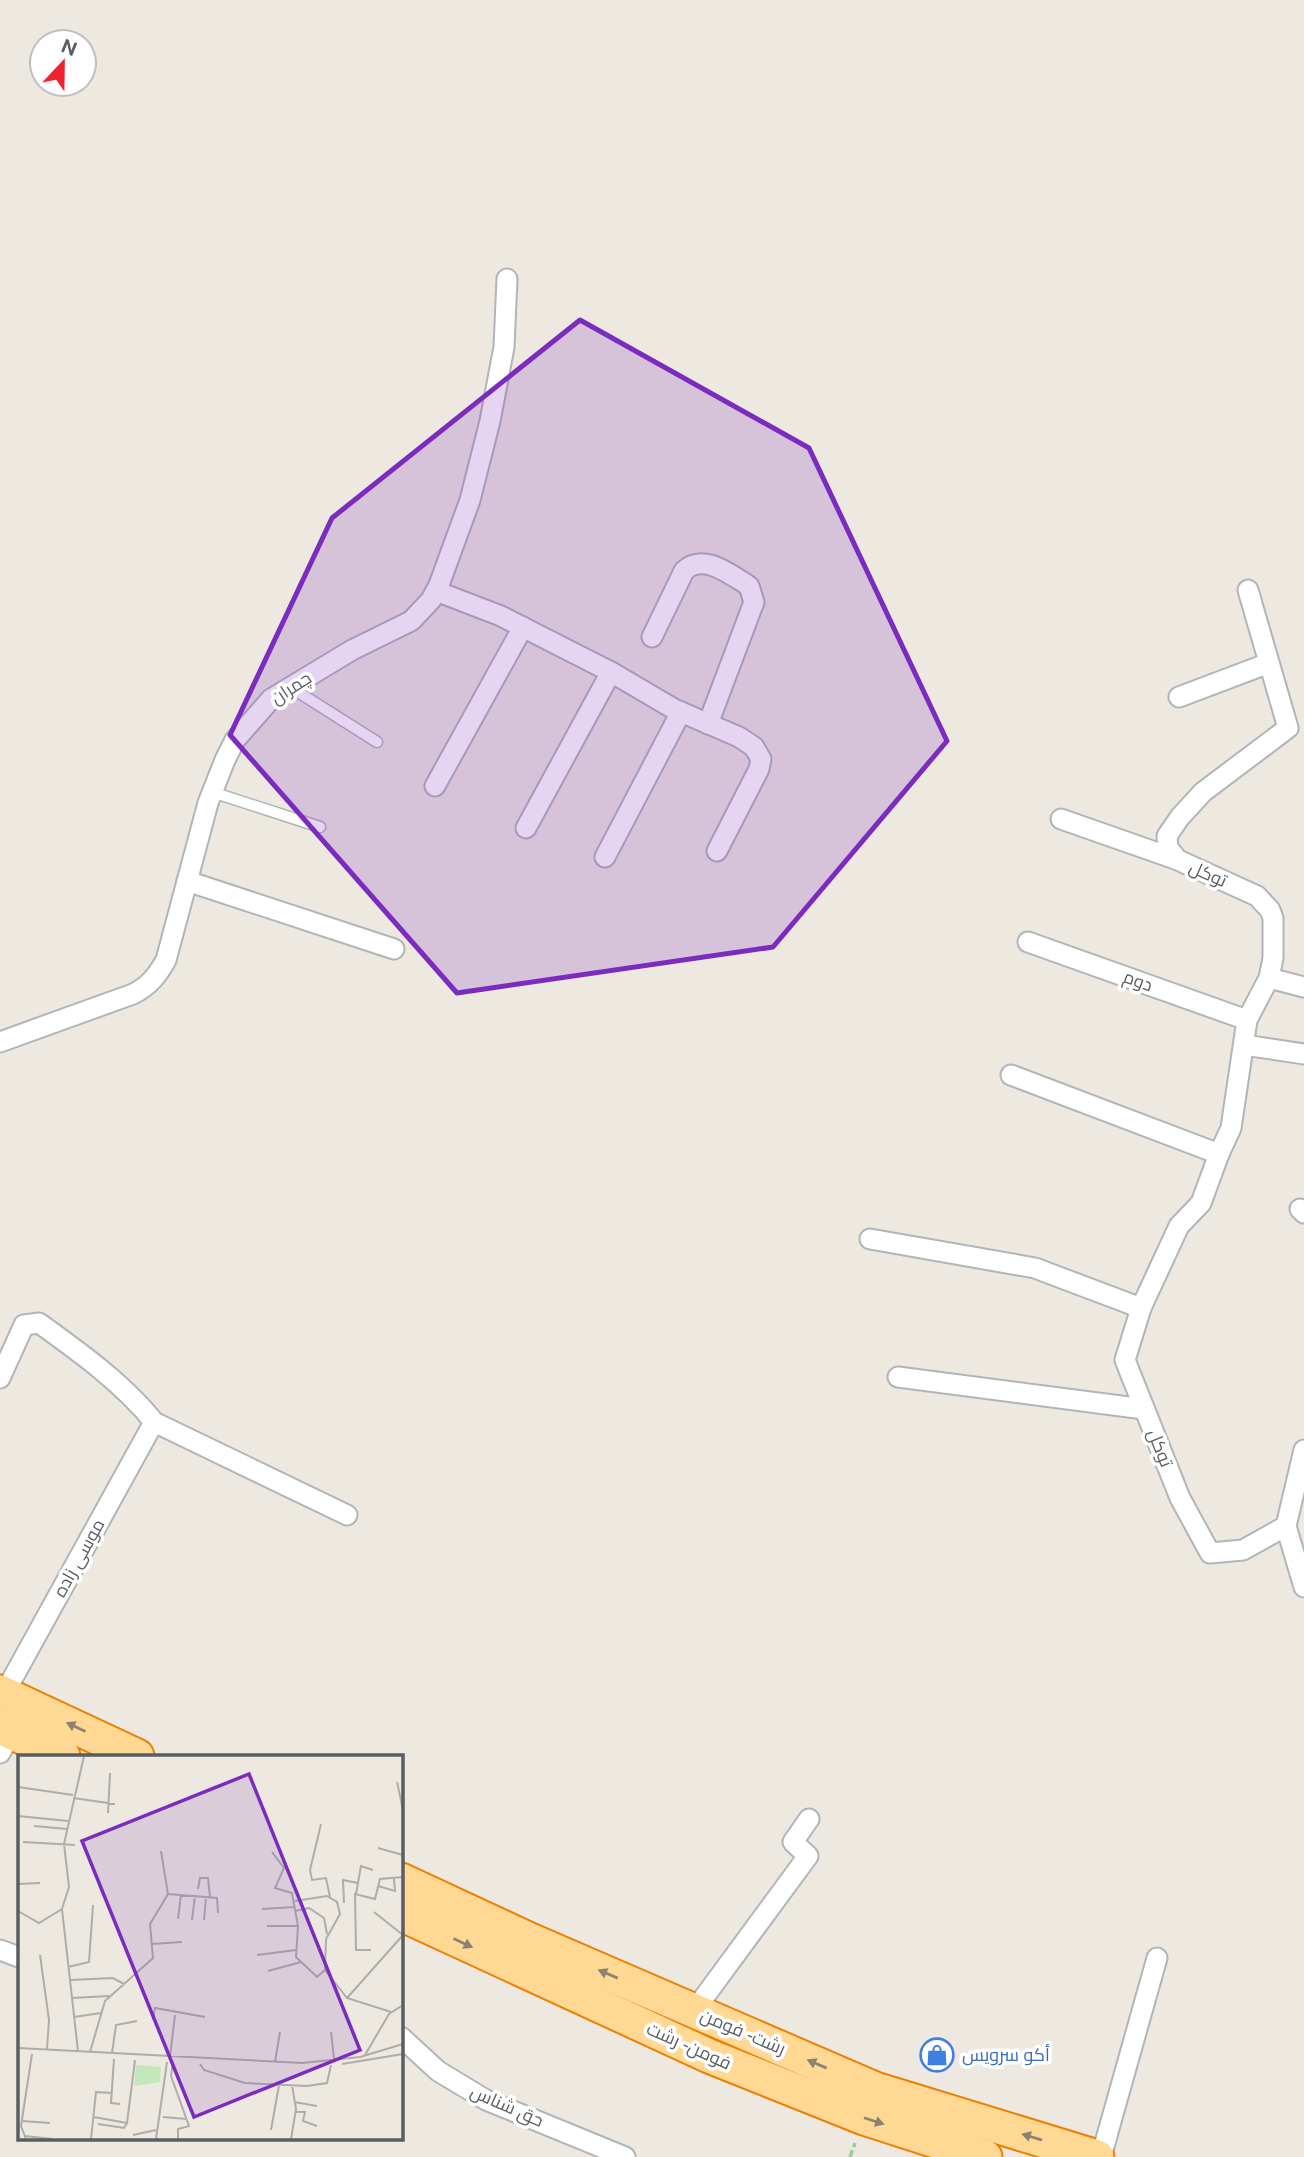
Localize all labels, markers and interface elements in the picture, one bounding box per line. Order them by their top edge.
north arrow [28,28,98,98]
text: N [58,34,80,60]
street label: چمران [266,667,316,710]
street label: توکل [1186,856,1230,892]
street label: دوم [1120,966,1156,997]
street label: توکل [1142,1426,1178,1470]
street label: موسی زاده [49,1515,109,1601]
one-way arrow [65,1721,86,1732]
inset map [18,1755,402,2140]
one-way arrow [452,1938,473,1949]
one-way arrow [597,1968,618,1979]
street label: رشت - فومن [697,2004,789,2060]
street label: فومن - رشت [643,2018,735,2074]
shop icon: أکو سرویس [918,2036,956,2074]
place label: أکو سرویس [962,2044,1050,2066]
one-way arrow [806,2058,827,2069]
street label: حق شناس [467,2080,547,2133]
one-way arrow [863,2116,884,2127]
one-way arrow [1021,2131,1042,2142]

